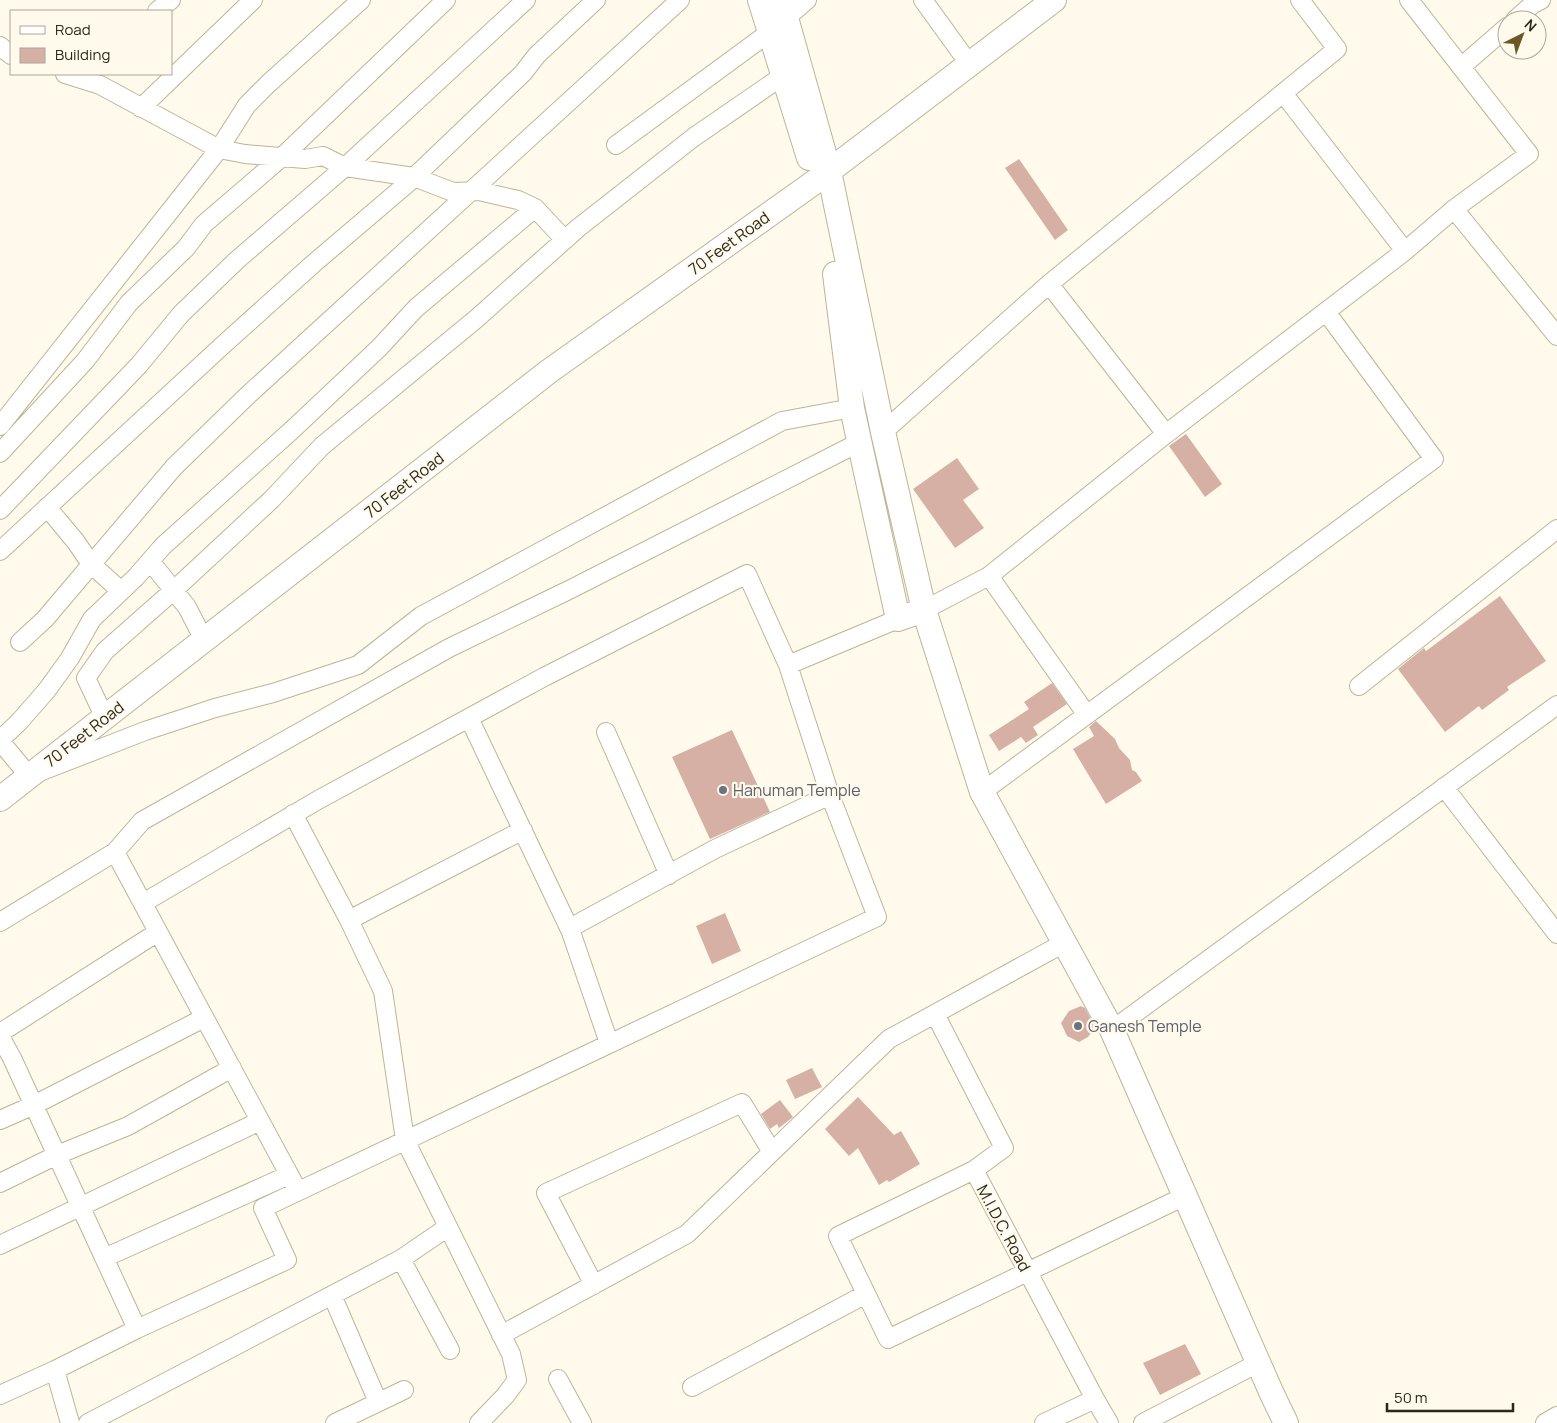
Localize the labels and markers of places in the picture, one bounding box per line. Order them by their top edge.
place label: Hanuman Temple [733,779,861,801]
marker: Hanuman Temple [717,784,729,796]
place label: Ganesh Temple [1088,1015,1202,1037]
marker: Ganesh Temple [1072,1020,1084,1032]

